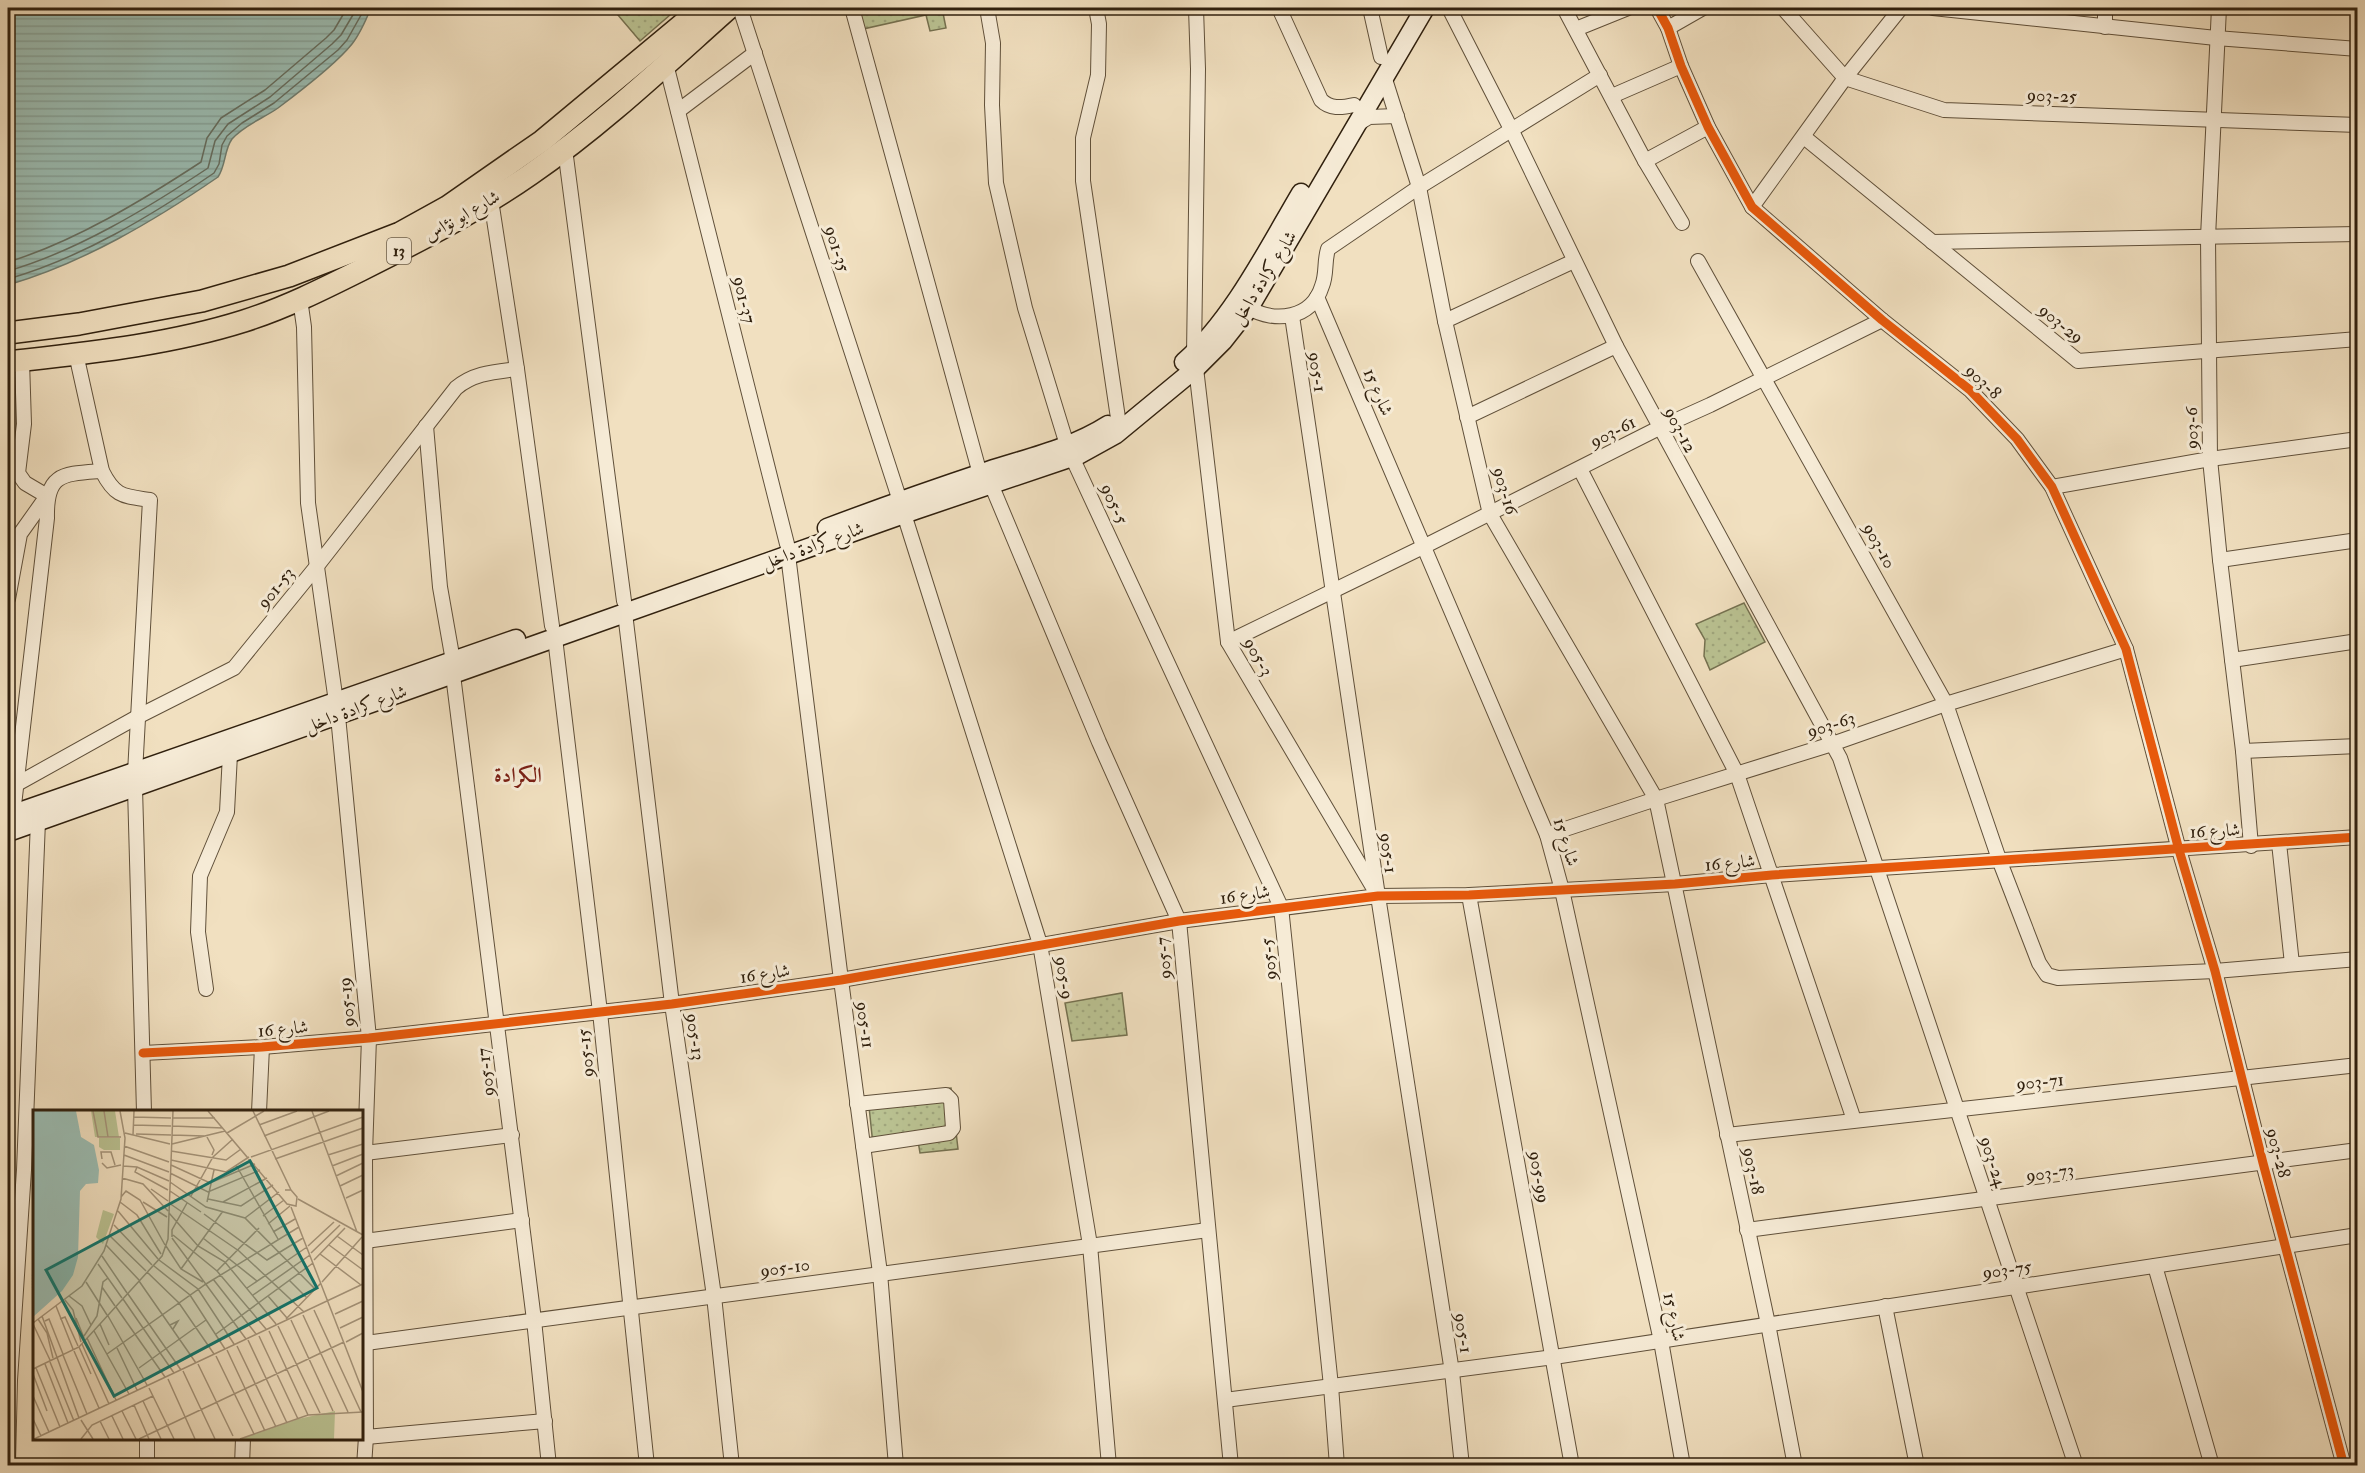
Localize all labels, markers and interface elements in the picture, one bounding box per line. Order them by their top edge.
street label: 903-25 [2025,84,2077,108]
street label: شارع ابو نؤاس [420,185,506,249]
street label: 901-35 [818,221,855,275]
street label: شارع كرادة داخل [1226,226,1305,331]
road number: 13 [387,238,411,264]
street label: 901-37 [727,272,761,326]
street label: 903-29 [2032,298,2088,349]
street label: 905-1 [1302,348,1332,394]
street label: 903-8 [1959,358,2006,405]
street label: شارع 15 [1355,365,1398,420]
street label: 903-12 [1658,401,1702,457]
street label: 903-6 [2180,406,2204,451]
street label: 903-61 [1584,411,1640,454]
street label: 903-16 [1486,463,1523,518]
street label: 905-5 [1094,478,1133,528]
street label: شارع كرادة داخل [759,517,868,578]
street label: 903-10 [1856,517,1901,573]
street label: 901-53 [251,562,300,615]
street label: 905-3 [1237,632,1278,680]
street label: شارع كرادة داخل [302,680,411,741]
street label: 903-63 [1802,706,1858,744]
district label: الكرادة [494,762,542,789]
street label: شارع 15 [1545,815,1584,870]
street label: شارع 16 [2189,818,2241,847]
street label: 905-1 [1374,829,1402,875]
street label: شارع 16 [1704,849,1756,880]
street label: شارع 16 [1218,880,1272,913]
street label: 905-7 [1151,936,1177,982]
street label: 905-5 [1255,937,1283,983]
street label: 905-9 [1049,953,1079,1001]
street label: شارع 16 [738,959,792,992]
street label: 905-19 [333,976,361,1030]
street label: 905-11 [850,998,880,1050]
street label: 905-13 [680,1010,710,1062]
street label: شارع 16 [257,1015,309,1046]
street label: 905-15 [572,1028,600,1080]
street label: 905-17 [472,1046,501,1100]
street label: 903-71 [2013,1068,2065,1096]
inset map [33,1110,363,1440]
street label: 903-28 [2260,1124,2296,1180]
street label: 903-24 [1973,1132,2012,1191]
street label: 903-18 [1736,1143,1769,1197]
street label: 905-99 [1523,1147,1555,1205]
street label: 903-73 [2023,1158,2075,1188]
street label: 905-10 [757,1253,811,1283]
street label: 903-75 [1979,1255,2033,1285]
street label: شارع 15 [1655,1290,1690,1344]
street label: 905-1 [1448,1309,1478,1355]

